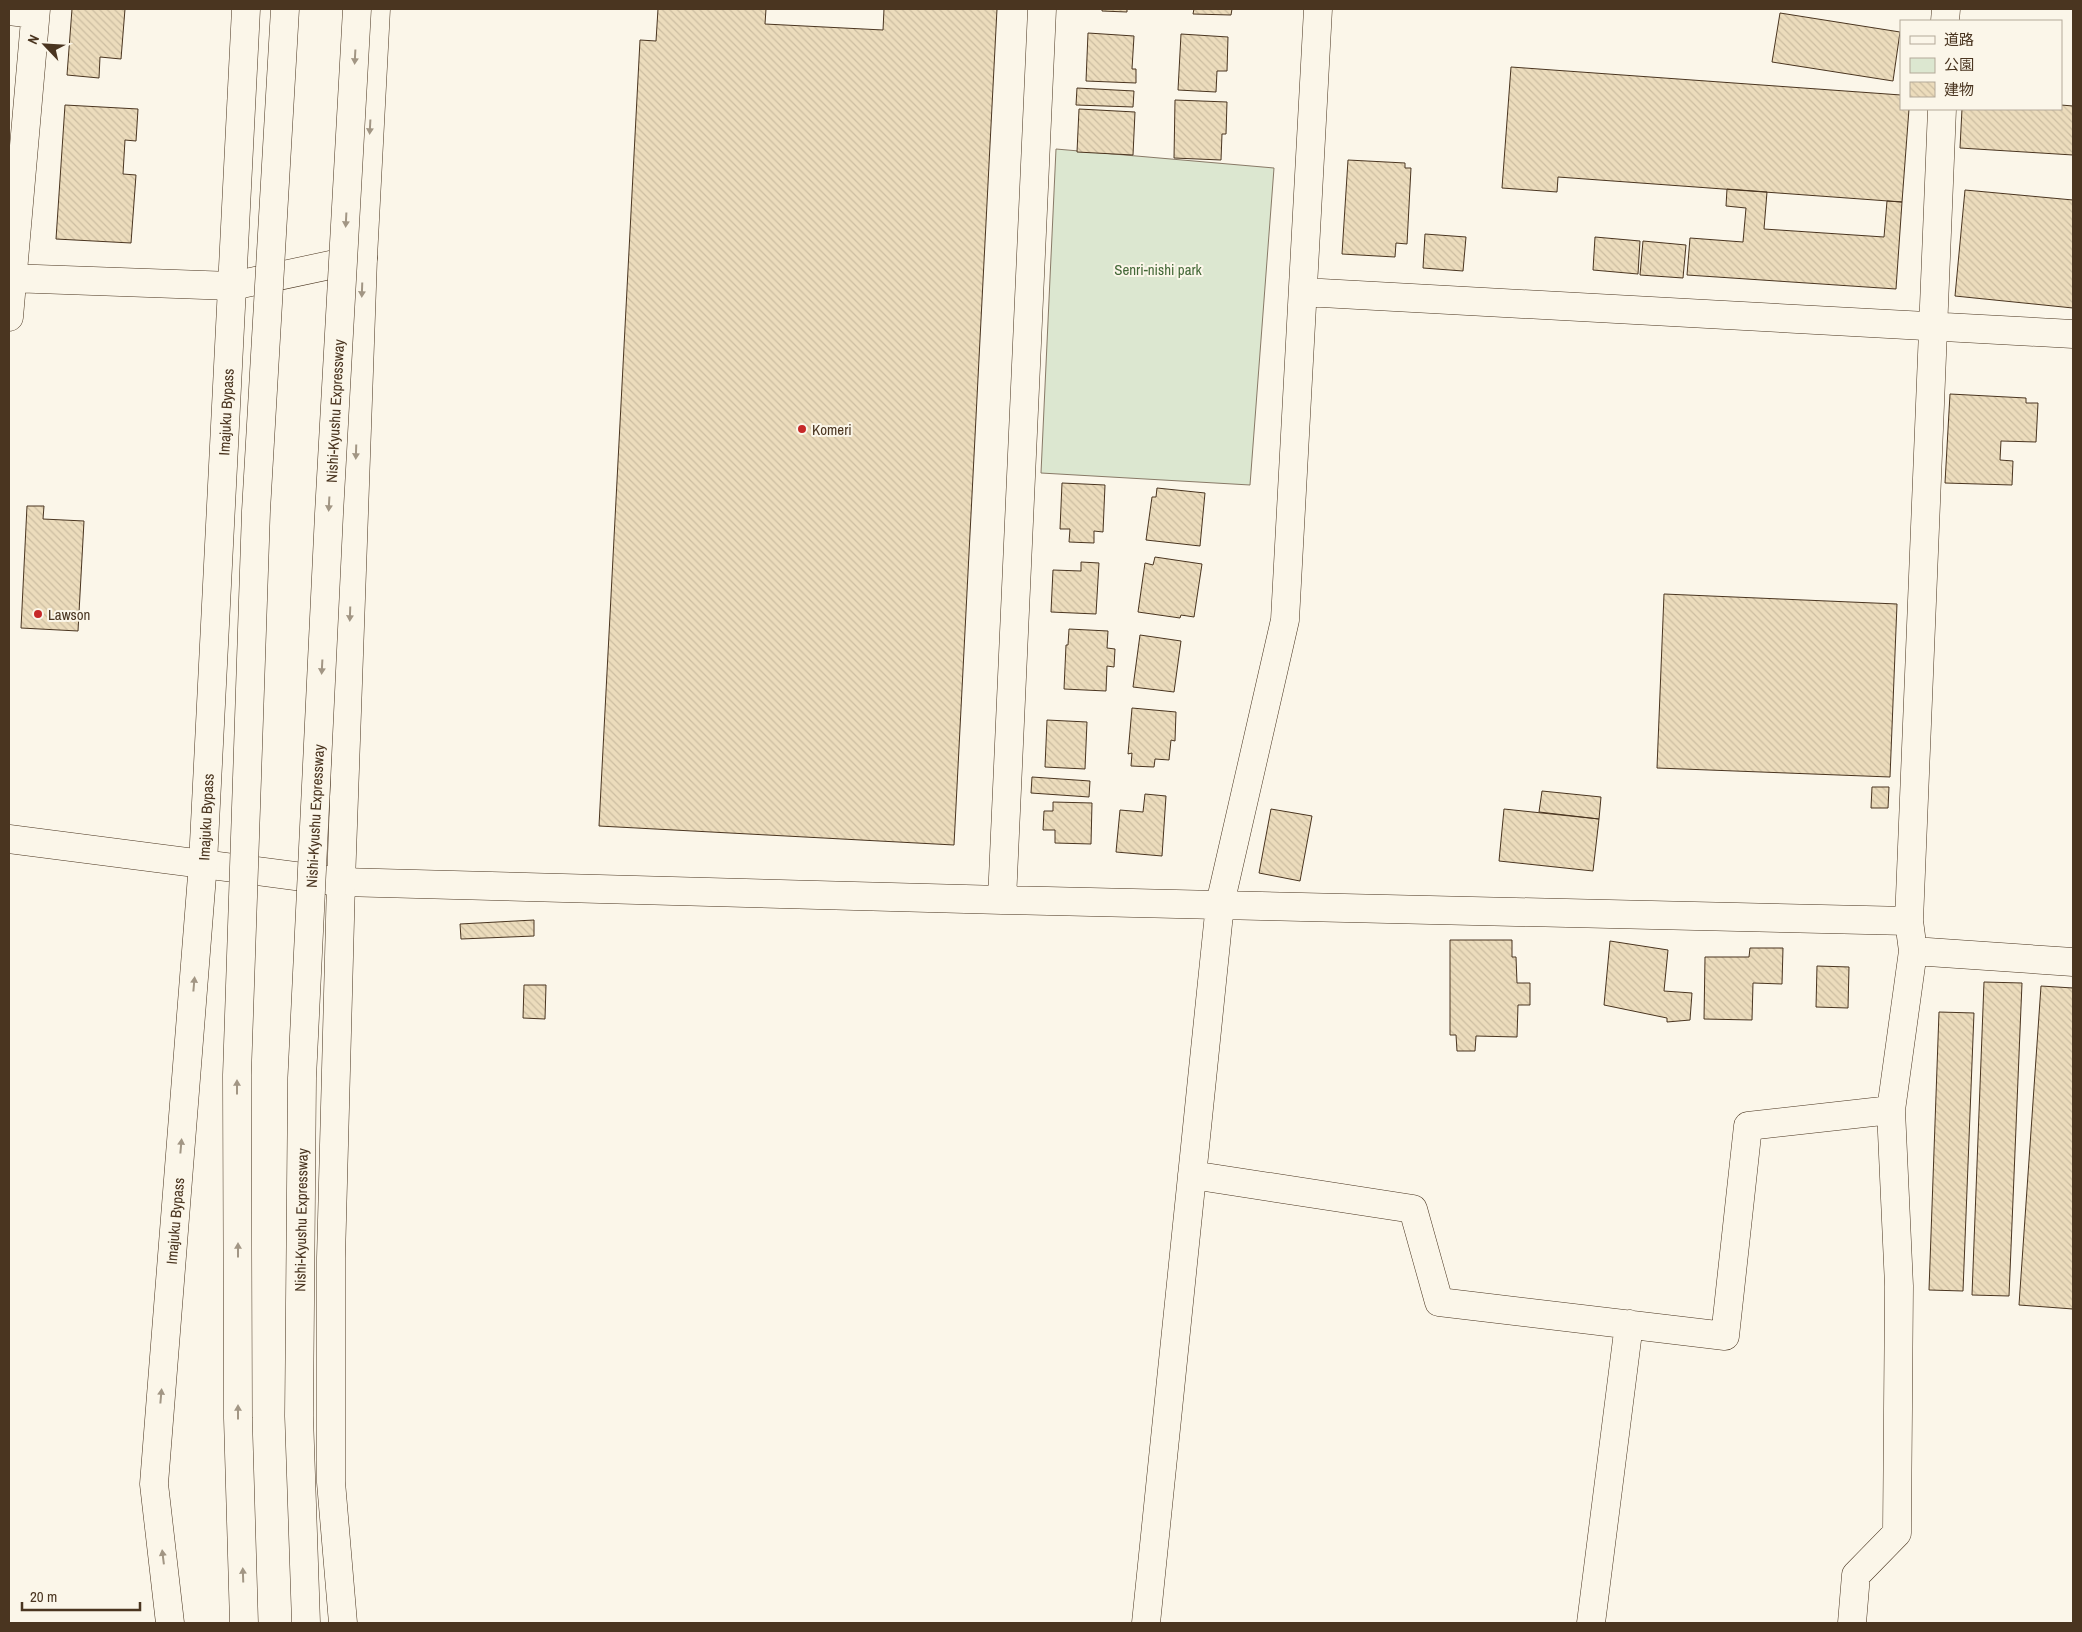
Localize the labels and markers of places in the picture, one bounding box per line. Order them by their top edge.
place label: Komeri [812,419,852,440]
marker: Komeri [796,423,808,435]
place label: Lawson [48,604,90,625]
marker: Lawson [32,608,44,620]

